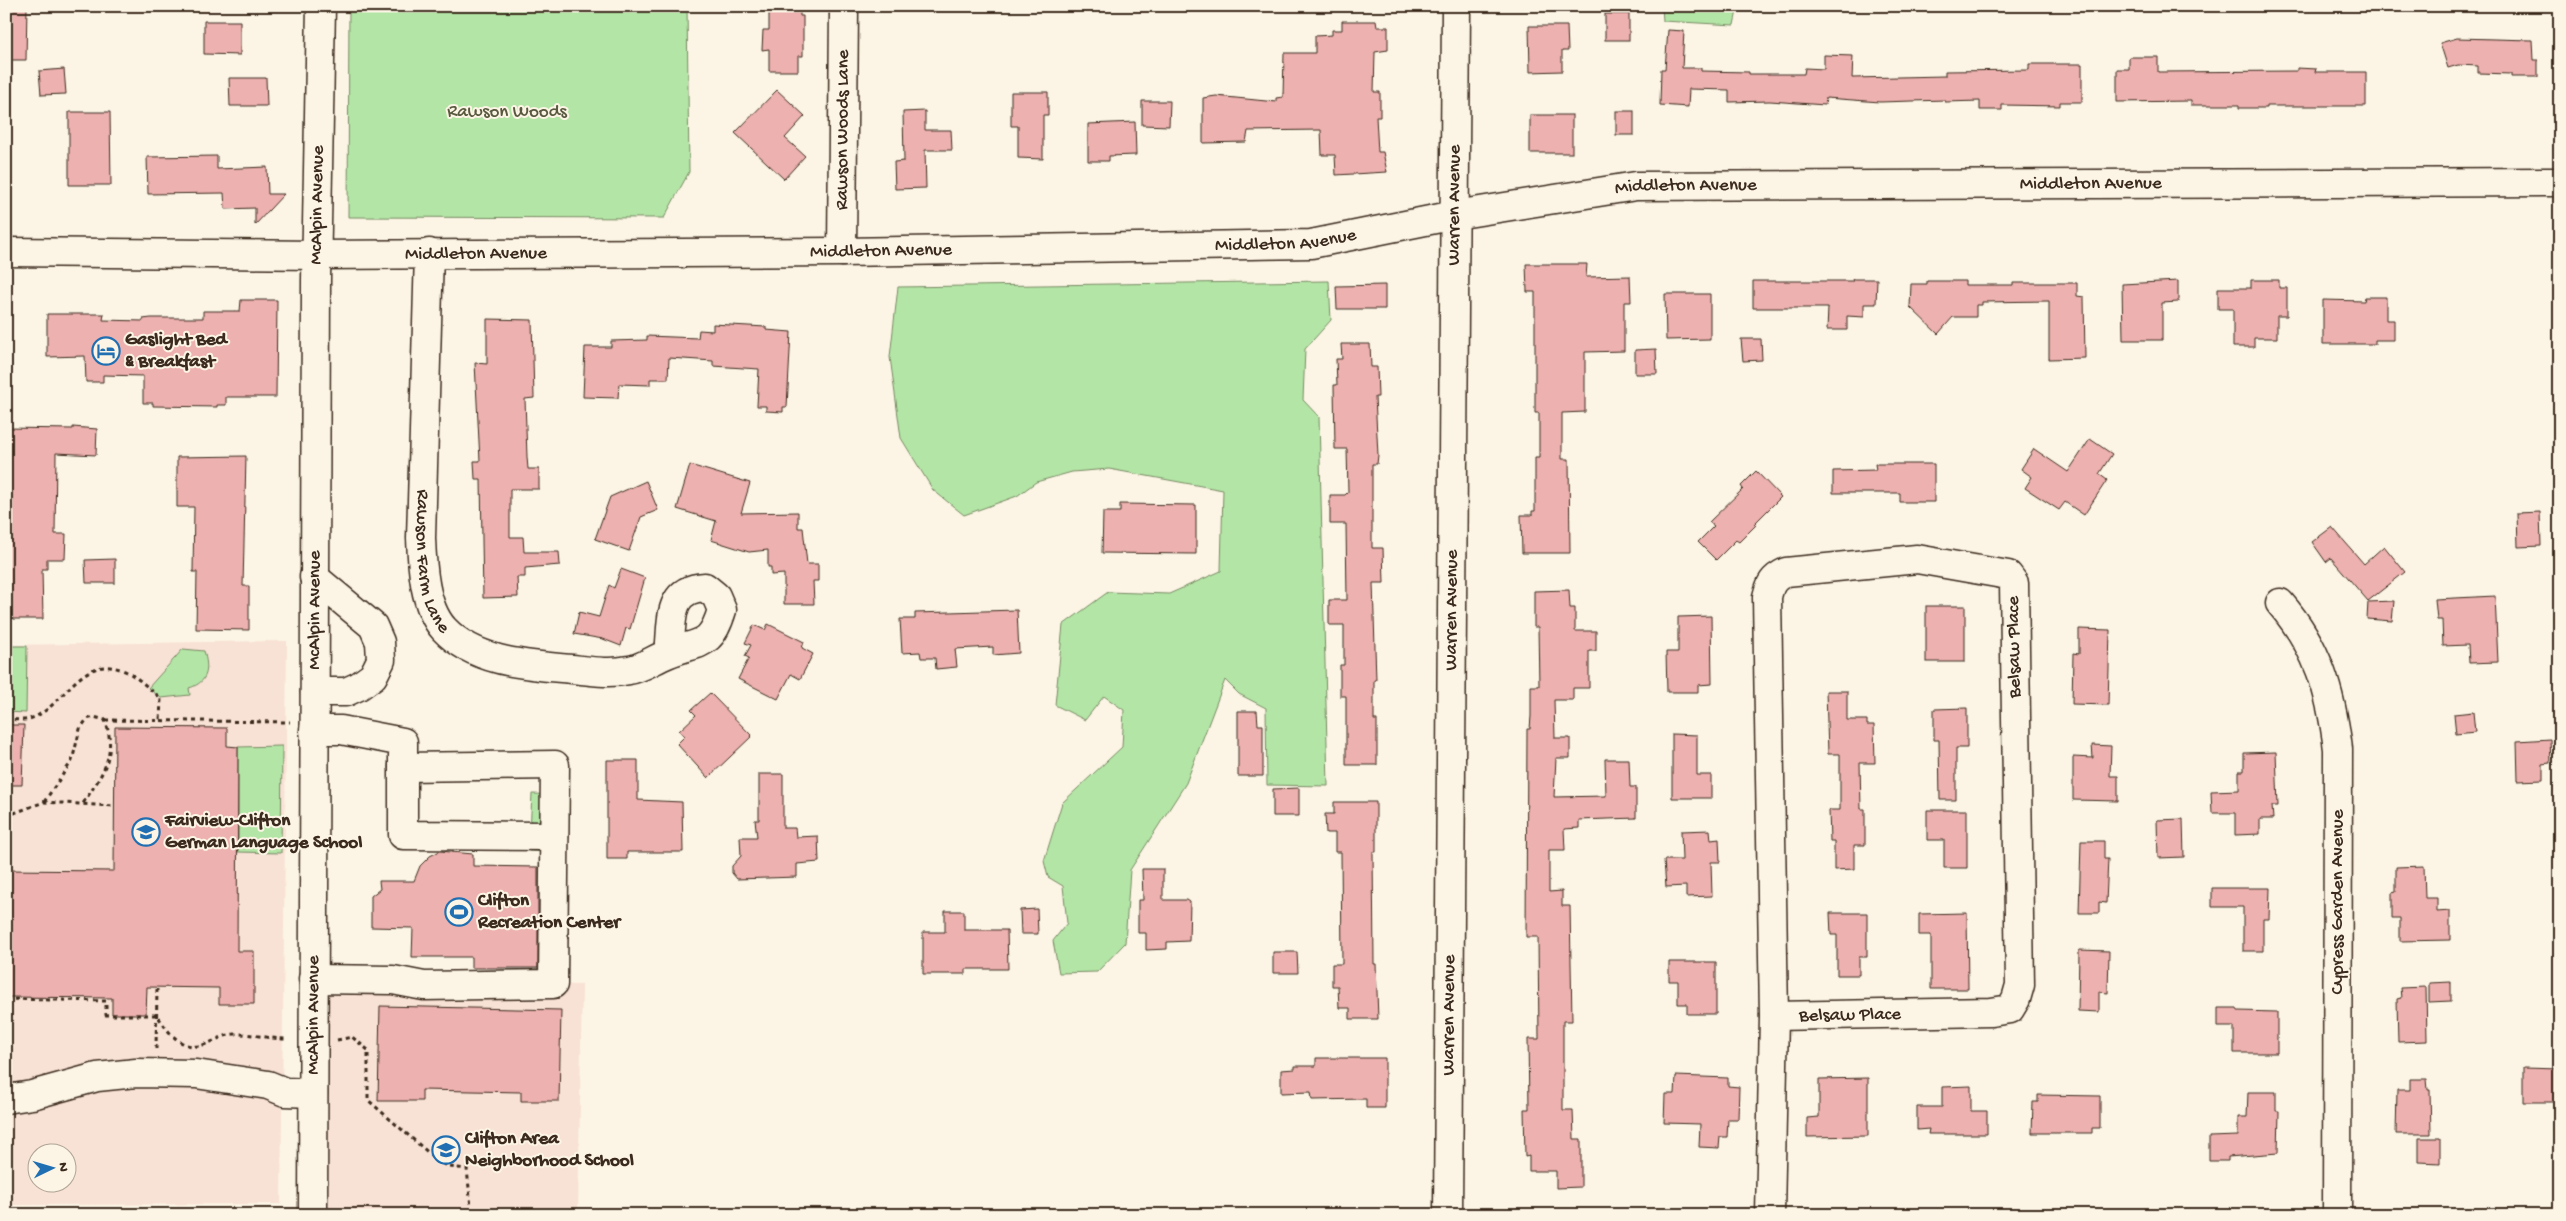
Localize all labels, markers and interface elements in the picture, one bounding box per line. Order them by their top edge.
street label: Rawson Woods Lane [831,49,855,210]
park label: Rawson Woods [447,101,568,124]
street label: Warren Avenue [1443,144,1467,265]
street label: McAlpin Avenue [305,145,330,265]
street label: Middleton Avenue [2020,172,2162,196]
street label: Middleton Avenue [1613,174,1757,201]
street label: Middleton Avenue [1215,224,1358,257]
street label: Middleton Avenue [810,239,952,264]
street label: Middleton Avenue [405,242,547,266]
place label: Gaslight Bed & Breakfast [125,329,229,374]
hotel icon: Gaslight Bed & Breakfast [91,336,121,366]
street label: Rawson Farm Lane [409,489,455,639]
street label: Warren Avenue [1440,549,1464,670]
street label: McAlpin Avenue [303,550,327,670]
street label: Belsaw Place [2003,596,2027,699]
street label: Cypress Garden Avenue [2327,809,2350,994]
place label: Fairview-Clifton German Language School [164,810,362,855]
school or university icon: Fairview-Clifton German Language School [131,817,161,847]
place label: Clifton Recreation Center [477,890,622,935]
sports icon: Clifton Recreation Center [444,897,474,927]
street label: Warren Avenue [1437,954,1461,1075]
street label: McAlpin Avenue [302,955,325,1075]
street label: Belsaw Place [1798,1004,1901,1028]
place label: Clifton Area Neighborhood School [464,1128,634,1173]
school or university icon: Clifton Area Neighborhood School [431,1135,461,1165]
north arrow [28,1144,78,1194]
text: N [54,1162,71,1172]

